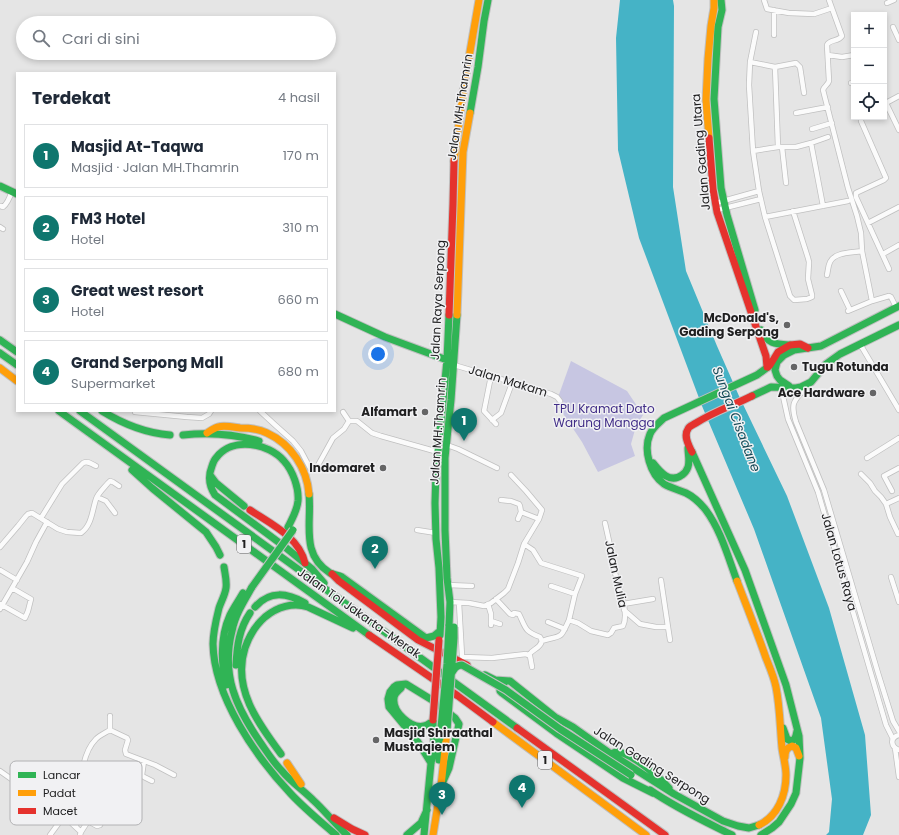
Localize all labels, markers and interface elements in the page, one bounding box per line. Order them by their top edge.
map controls [851,12,887,120]
button: + [851,12,887,48]
search box [16,16,336,60]
icon: search [30,27,52,49]
text: Cari di sini [62,28,140,49]
button: − [851,48,887,84]
street label: Jalan MH.Thamrin [443,53,476,161]
button: locate [851,84,887,120]
text: Terdekat [32,86,111,110]
text: 4 hasil [278,88,320,107]
street label: Jalan Gading Utara [687,93,714,211]
text: Masjid At-Taqwa [71,136,204,157]
text: 1 [44,146,48,165]
text: 170 m [283,146,319,165]
text: Masjid · Jalan MH.Thamrin [71,158,239,177]
text: FM3 Hotel [71,208,146,229]
text: 2 [42,218,50,237]
text: 310 m [282,218,319,237]
text: Hotel [71,230,104,249]
street label: Jalan Raya Serpong [426,239,449,361]
text: Great west resort [71,280,204,301]
text: 3 [42,290,50,309]
text: 660 m [277,290,319,309]
text: Hotel [71,302,104,321]
place label: McDonald's, Gading Serpong [679,309,779,340]
marker: McDonald's, Gading Serpong [782,320,792,330]
your location [368,344,388,364]
text: Grand Serpong Mall [71,352,223,373]
place label: Tugu Rotunda [802,358,889,375]
street label: Jalan Makam [467,360,550,401]
text: 4 [42,362,50,381]
text: 680 m [278,362,319,381]
marker: Tugu Rotunda [789,362,799,372]
water label: Sungai Cisadane [708,364,765,475]
text: Supermarket [71,374,155,393]
street label: Jalan MH.Thamrin [425,377,450,485]
place label: Ace Hardware [778,384,866,401]
marker: Ace Hardware [868,388,878,398]
park label: TPU Kramat Dato Warung Mangga [553,400,655,431]
place label: Alfamart [361,403,417,420]
marker: Alfamart [420,407,430,417]
pin: 1 [451,408,477,441]
place label: Indomaret [309,459,375,476]
marker: Indomaret [378,463,388,473]
street label: Jalan Lotus Raya [817,511,862,613]
road number: 1 [237,535,251,553]
pin: 2 [362,536,388,569]
street label: Jalan Mulia [601,539,632,609]
street label: Jalan Tol Jakarta–Merak [294,563,425,662]
street label: Jalan Gading Serpong [591,722,714,807]
place label: Masjid Shiraathal Mustaqiem [384,724,493,755]
marker: Masjid Shiraathal Mustaqiem [371,735,381,745]
road number: 1 [538,751,552,769]
legend [10,761,142,825]
text: Lancar [43,767,80,783]
pin: 4 [509,775,535,808]
pin: 3 [429,782,455,815]
text: Padat [43,785,76,801]
text: Macet [43,803,77,819]

